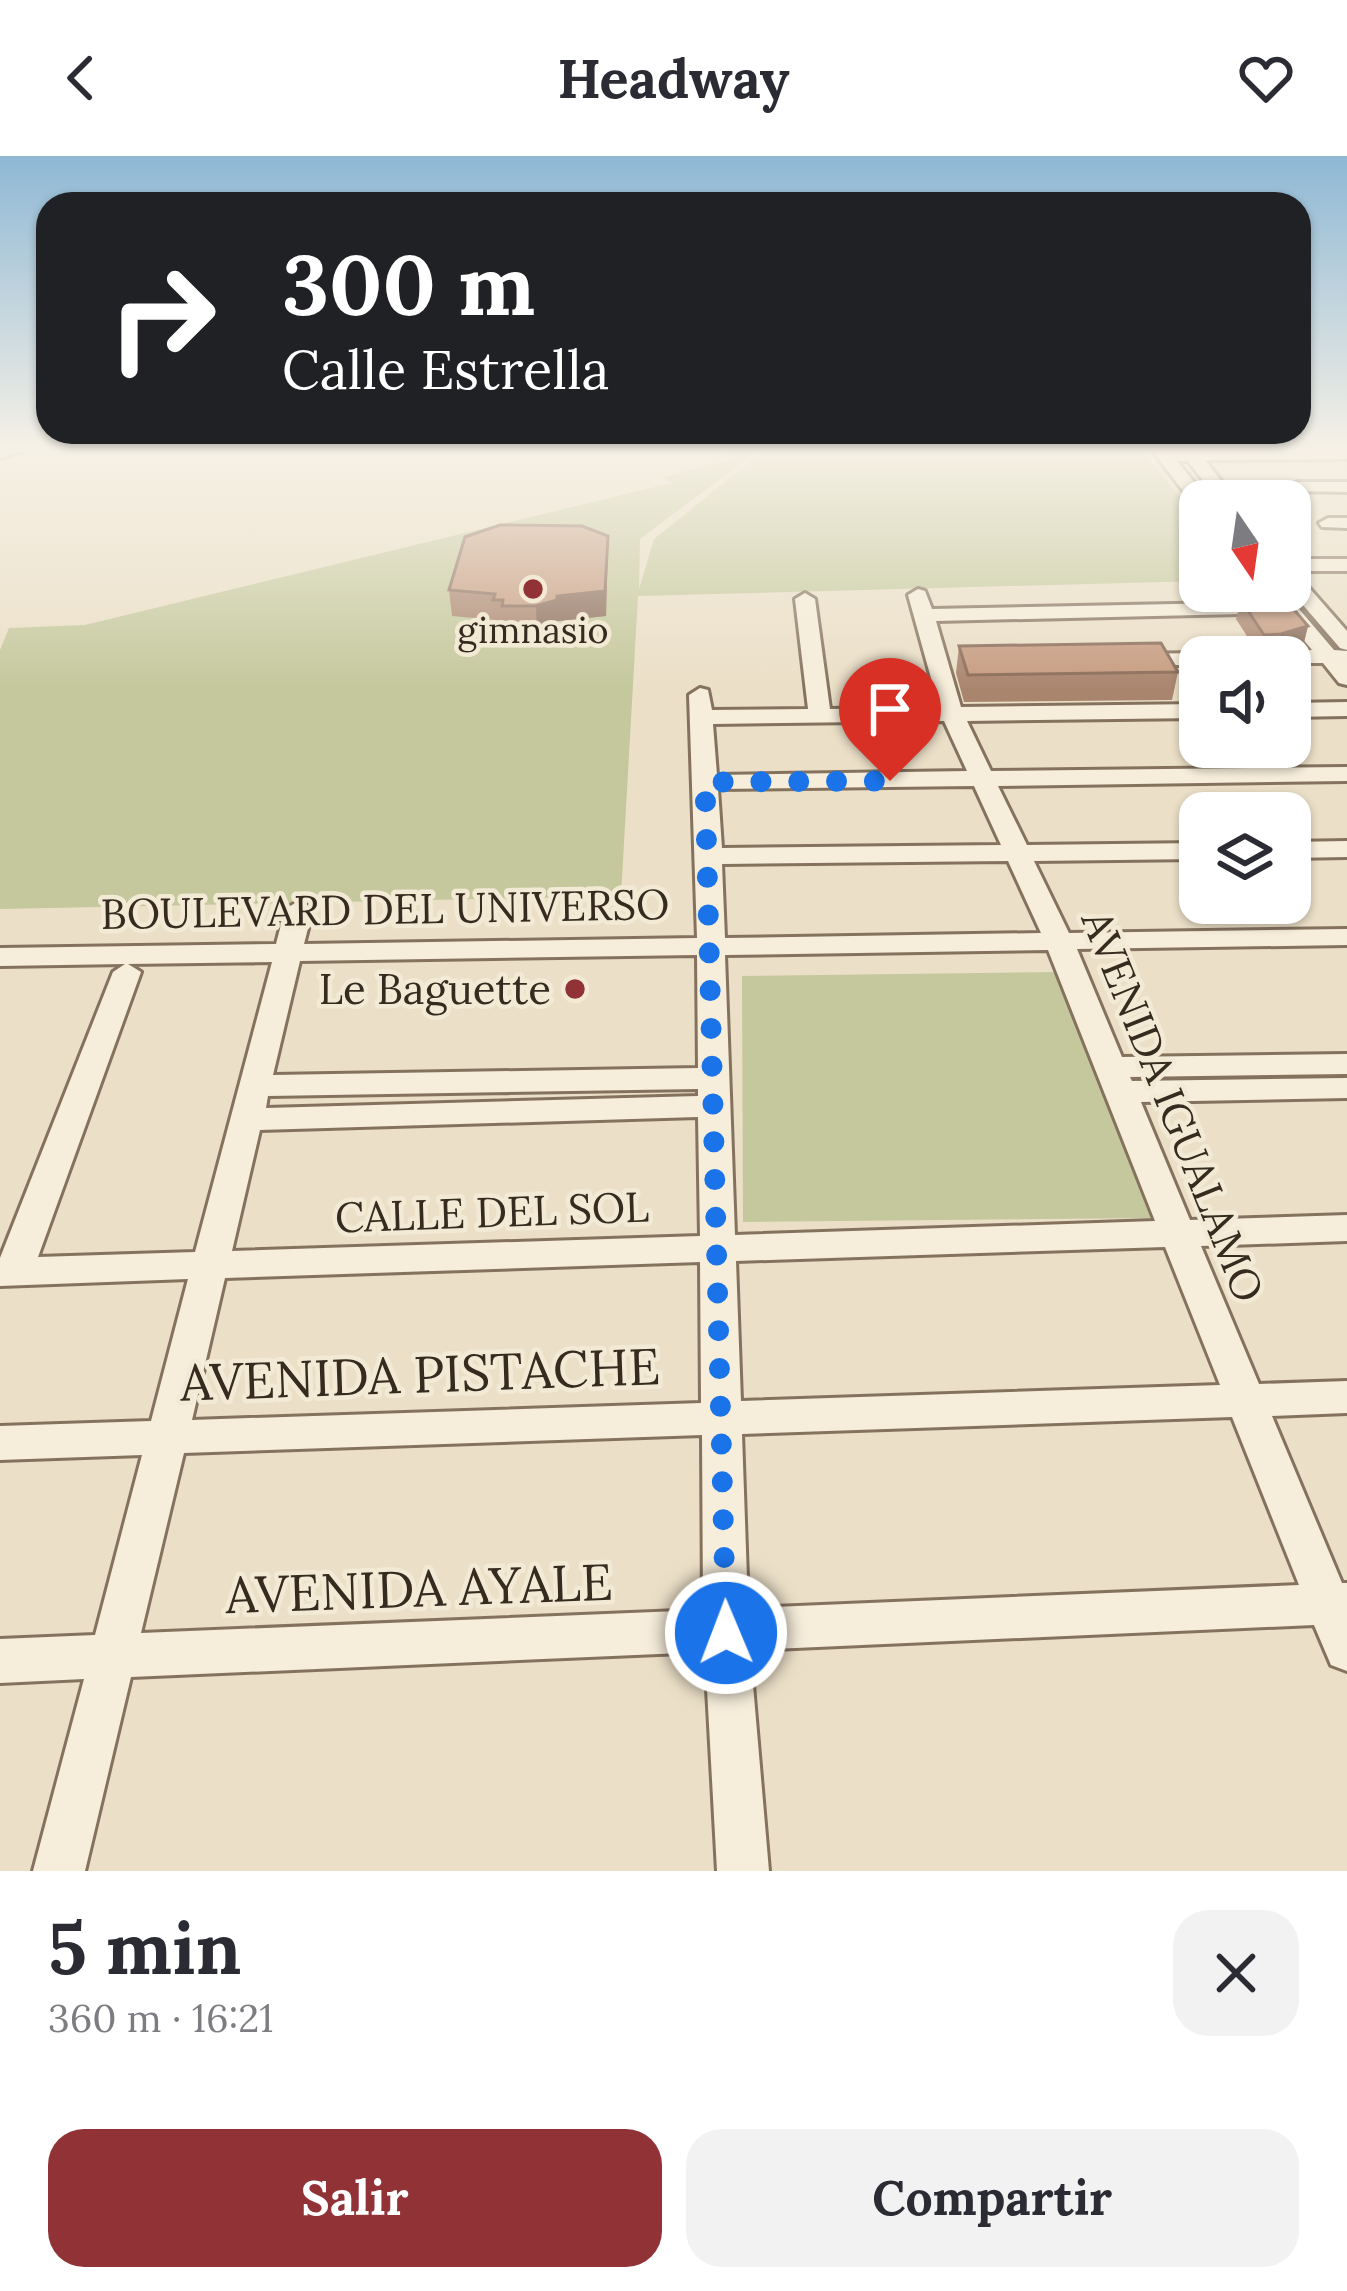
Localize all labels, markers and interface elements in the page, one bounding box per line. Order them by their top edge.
text: Headway [557,44,790,113]
icon: back [48,45,114,111]
icon: heart [1233,45,1299,111]
text: 300 m [282,230,535,338]
icon: right [84,240,240,396]
text: Calle Estrella [282,335,609,404]
north arrow [1179,480,1311,612]
map controls [1179,480,1311,924]
marker: gimnasio [520,576,546,602]
place label: gimnasio [457,607,609,653]
button: sound [1179,636,1311,768]
pin [839,658,941,781]
icon: arrive [857,676,923,742]
button: layers [1179,792,1311,924]
street label: BOULEVARD DEL UNIVERSO [100,877,670,941]
street label: AVENIDA IGUALAMO [1069,901,1276,1310]
place label: Le Baguette [319,962,551,1016]
marker: Le Baguette [562,976,588,1002]
street label: CALLE DEL SOL [334,1180,650,1244]
street label: AVENIDA PISTACHE [178,1333,661,1415]
street label: AVENIDA AYALE [223,1549,614,1627]
position arrow [663,1570,789,1696]
text: 5 min [48,1902,242,1994]
button: close [1173,1910,1299,2036]
text: 360 m · 16:21 [48,1993,274,2043]
button: Salir [48,2129,662,2267]
button: Compartir [686,2129,1299,2267]

